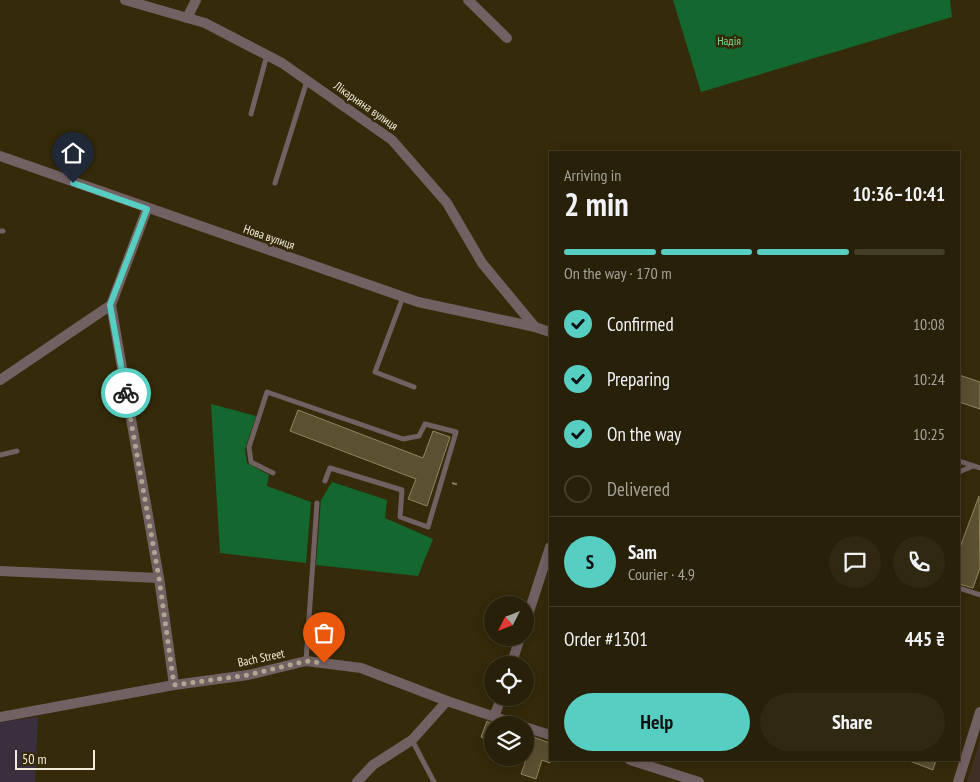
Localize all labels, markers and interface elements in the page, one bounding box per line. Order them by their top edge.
park label: Надія [717,33,741,48]
street label: Лікарняна вулиця [330,77,402,133]
pin [52,132,94,183]
icon: home [59,139,87,167]
text: Arriving in [564,165,621,185]
text: 10:36–10:41 [852,182,945,206]
text: 2 min [564,183,629,225]
street label: Нова вулиця [242,221,297,252]
text: On the way · 170 m [564,263,672,283]
icon: check [564,310,592,338]
text: Confirmed [607,312,674,336]
text: 10:08 [913,314,945,334]
icon: check [564,365,592,393]
text: Preparing [607,367,670,391]
courier [101,368,151,418]
text: 10:24 [913,369,945,389]
icon: bike [112,379,140,407]
icon: check [564,420,592,448]
text: On the way [607,422,681,446]
text: 10:25 [913,424,945,444]
text: Delivered [607,477,670,501]
button: chat [829,536,881,588]
button: phone [893,536,945,588]
text: Sam [628,540,657,564]
text: S [586,550,594,574]
text: Courier · 4.9 [628,564,695,584]
north arrow [484,596,534,646]
map controls [484,596,534,766]
pin [303,612,345,663]
icon: bag [310,619,338,647]
text: Order #1301 [564,627,648,651]
text: 445 ₴ [905,627,945,651]
street label: Bach Street [236,645,286,670]
button: locate [484,656,534,706]
button: Help [564,693,750,751]
button: Share [760,693,945,751]
button: layers [484,716,534,766]
scale bar [15,747,95,770]
text: 50 m [22,750,47,768]

